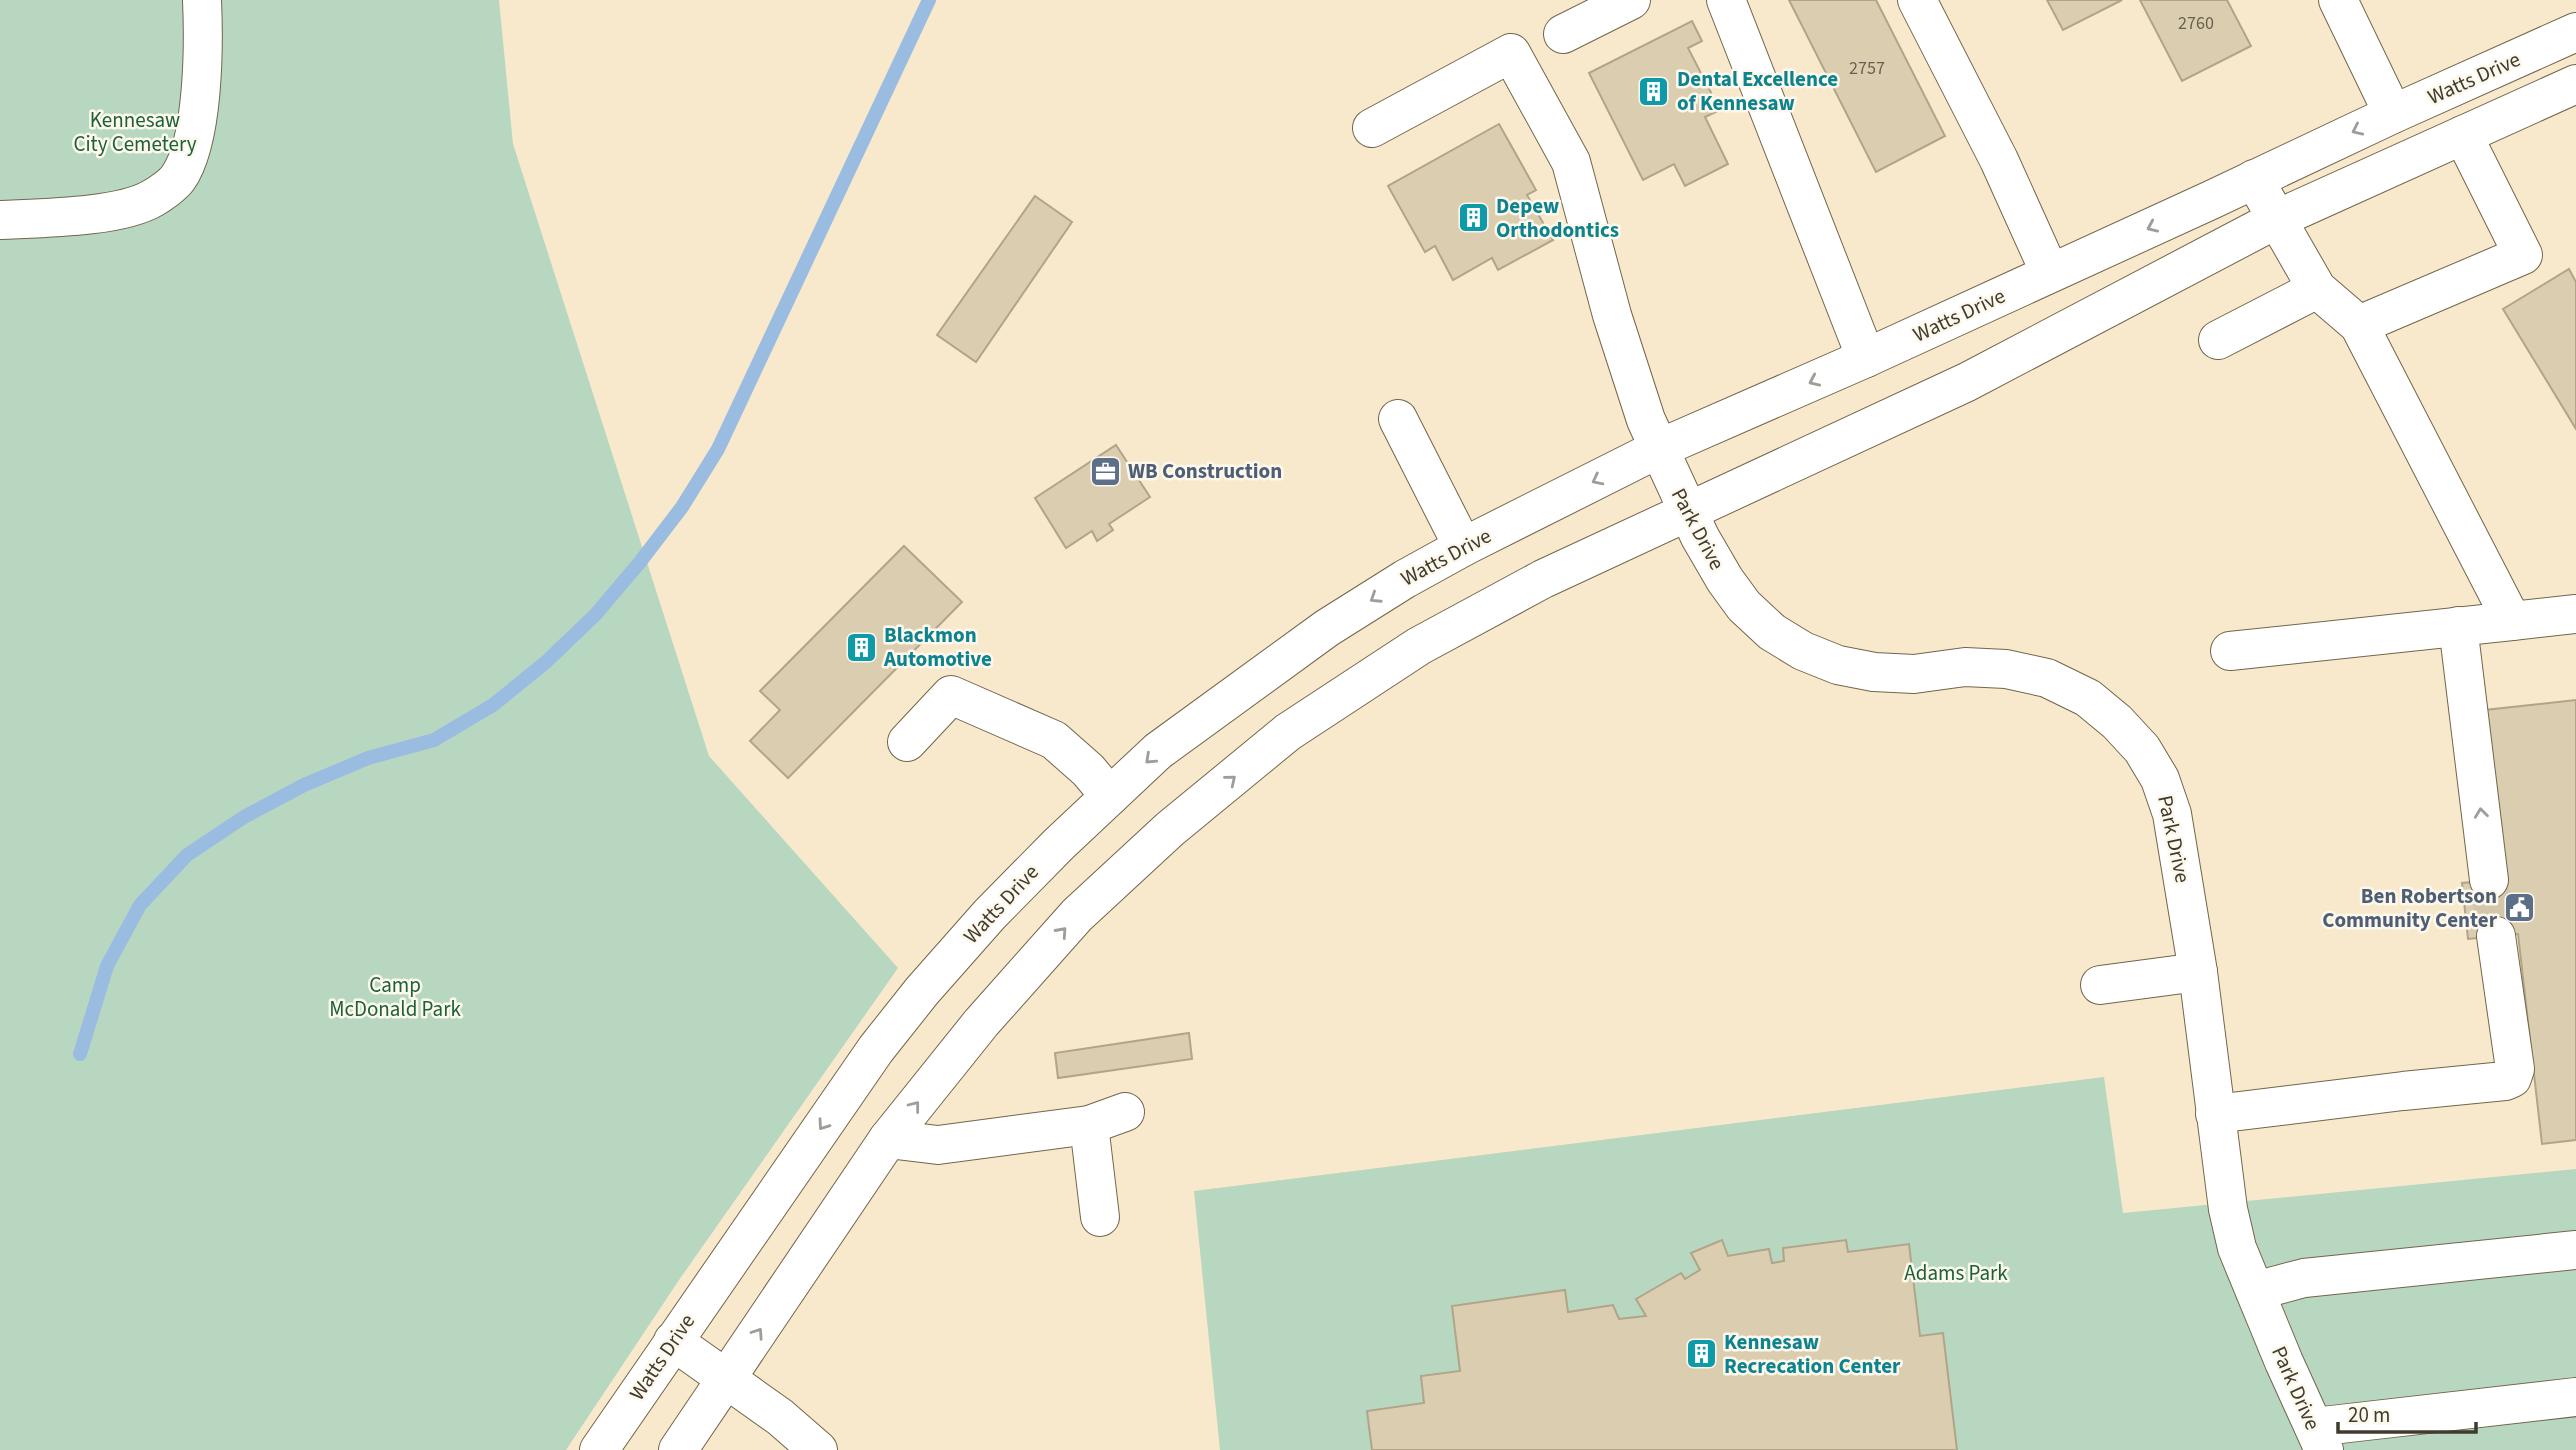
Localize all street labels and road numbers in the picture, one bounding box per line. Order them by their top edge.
street label: Watts Drive [2423,44,2525,112]
street label: Watts Drive [1908,281,2010,349]
street label: Park Drive [1664,483,1732,575]
street label: Watts Drive [1395,521,1497,593]
street label: Park Drive [2150,792,2198,886]
street label: Watts Drive [956,858,1046,950]
street label: Watts Drive [622,1308,702,1406]
street label: Park Drive [2264,1341,2328,1435]

